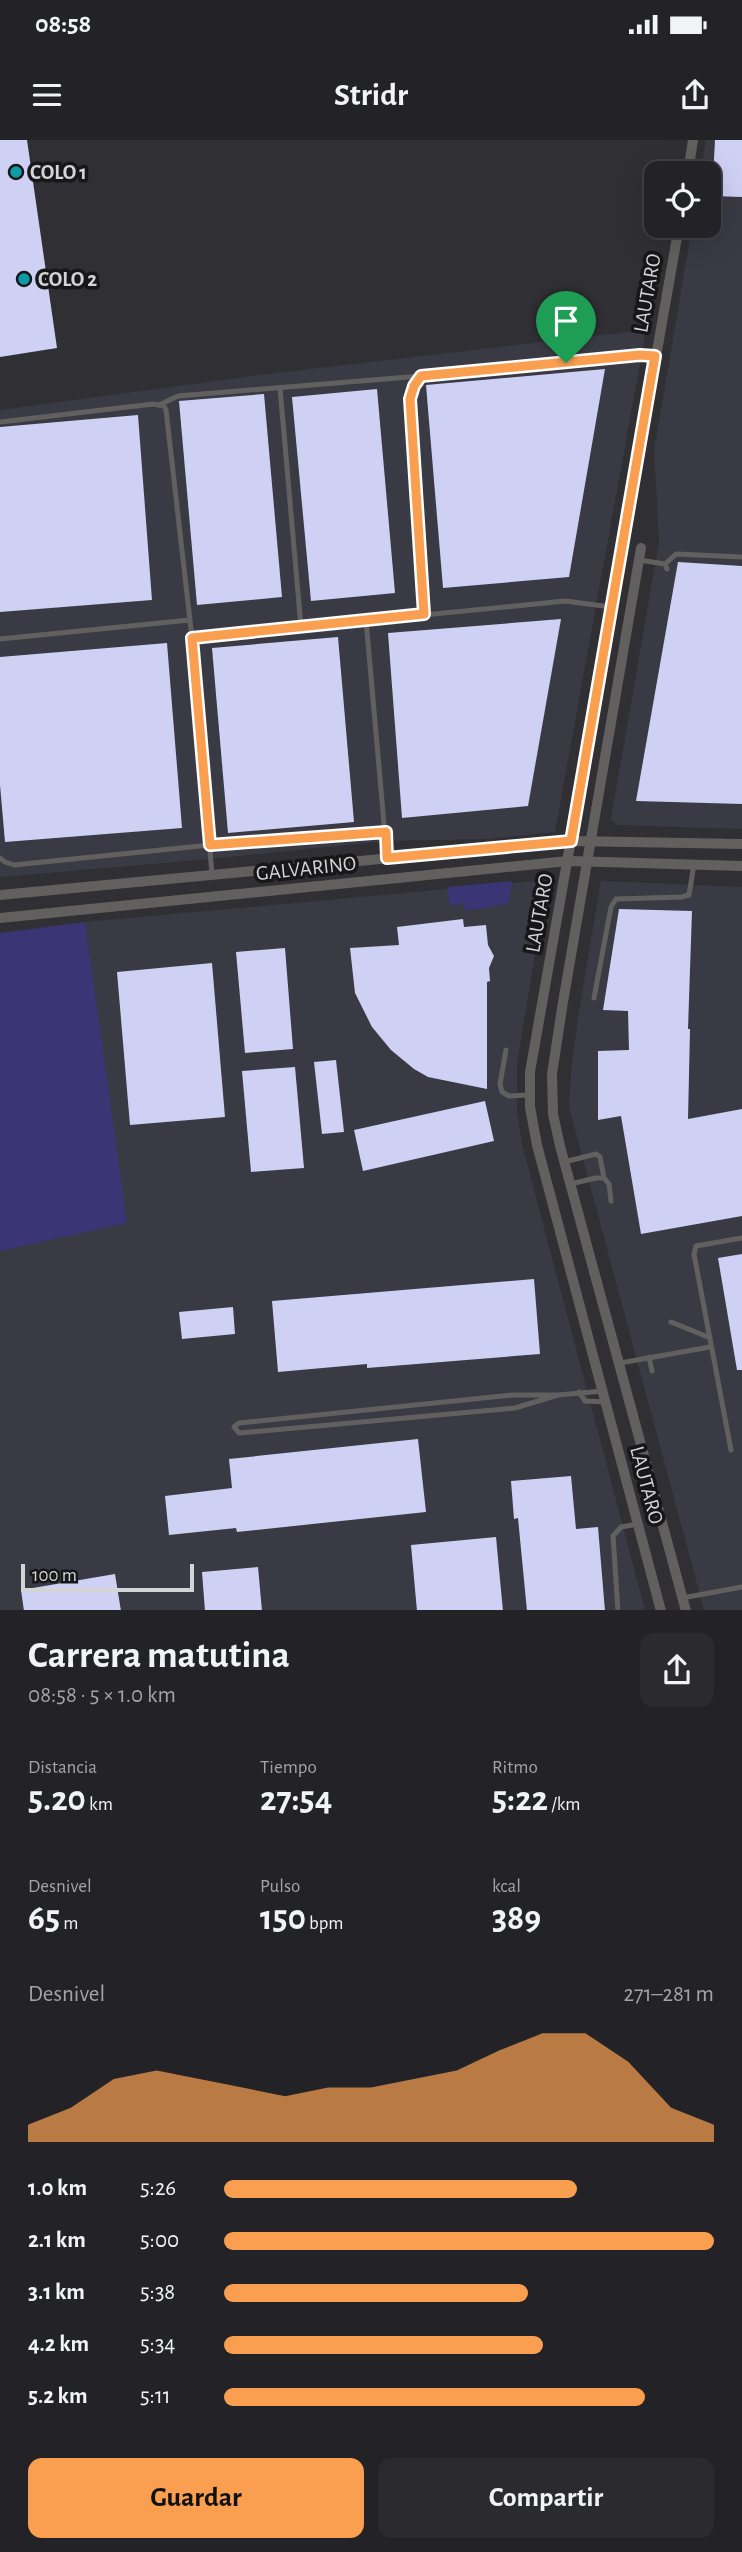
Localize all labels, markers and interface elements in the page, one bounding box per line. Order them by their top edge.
text: 08:58 [35,11,91,37]
icon: menu [28,76,66,114]
icon: share [676,76,714,114]
text: Stridr [334,79,408,111]
map controls [644,161,721,238]
button: locate [644,161,721,238]
place label: COLO 1 [30,162,87,183]
marker: COLO 1 [8,164,24,180]
street label: LAUTARO [630,252,665,334]
place label: COLO 2 [38,269,97,290]
marker: COLO 2 [16,271,32,287]
pin [536,291,596,363]
icon: arrive [547,302,585,340]
street label: GALVARINO [255,853,357,884]
street label: LAUTARO [522,872,557,954]
street label: LAUTARO [626,1444,667,1526]
scale bar [21,1562,194,1593]
text: 100 m [32,1566,77,1585]
button: share [640,1633,714,1707]
text: Carrera matutina [28,1637,290,1675]
text: 08:58 · 5 × 1.0 km [28,1684,176,1707]
text: Distancia [28,1758,97,1777]
text: Tiempo [260,1758,317,1777]
text: Ritmo [492,1758,538,1777]
text: 5.20 [28,1782,86,1817]
text: 27:54 [260,1782,332,1817]
text: 5:22 [492,1782,548,1817]
text: km [86,1795,113,1814]
text: /km [548,1795,581,1814]
text: Desnivel [28,1877,92,1896]
text: Pulso [260,1877,300,1896]
text: kcal [492,1877,521,1896]
text: 65 [28,1901,60,1936]
text: 150 [260,1901,306,1936]
text: 389 [492,1901,541,1936]
text: m [60,1914,78,1933]
text: bpm [306,1914,344,1933]
text: Desnivel [28,1983,105,2006]
text: 271–281 m [624,1983,714,2006]
text: 1.0 km [28,2177,87,2200]
text: 5:26 [140,2177,176,2200]
text: 2.1 km [28,2229,86,2252]
text: 5:00 [140,2229,179,2252]
text: 3.1 km [28,2281,85,2304]
text: 5:38 [140,2281,175,2304]
text: 4.2 km [28,2333,89,2356]
text: 5:34 [140,2333,175,2356]
text: 5.2 km [28,2385,87,2408]
text: 5:11 [140,2385,171,2408]
button: Guardar [28,2458,364,2538]
button: Compartir [378,2458,714,2538]

